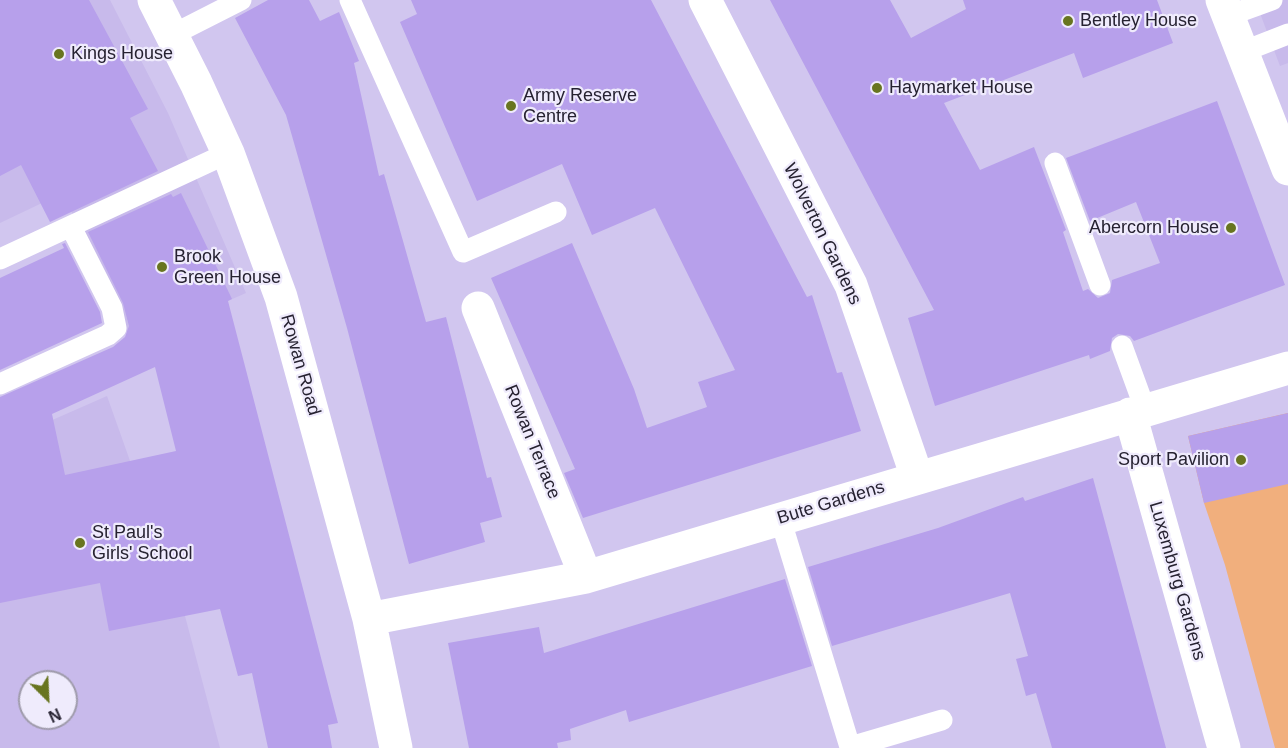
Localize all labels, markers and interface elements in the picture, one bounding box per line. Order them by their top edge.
place label: Bentley House [1080,10,1197,32]
marker: Bentley House [1061,14,1075,28]
place label: Kings House [71,43,173,65]
marker: Kings House [52,47,66,61]
place label: Haymarket House [889,77,1033,99]
marker: Haymarket House [870,81,884,95]
place label: Army Reserve Centre [523,85,637,128]
marker: Army Reserve Centre [504,99,518,113]
street label: Wolverton Gardens [778,160,866,308]
place label: Abercorn House [1089,217,1219,239]
marker: Abercorn House [1224,221,1238,235]
place label: Brook Green House [174,246,281,288]
marker: Brook Green House [155,260,169,274]
street label: Rowan Road [275,312,325,418]
street label: Rowan Terrace [499,382,565,502]
place label: Sport Pavilion [1118,449,1229,471]
marker: Sport Pavilion [1234,453,1248,467]
street label: Bute Gardens [775,476,887,530]
street label: Luxemburg Gardens [1144,499,1210,663]
place label: St Paul's Girls' School [92,522,192,564]
marker: St Paul's Girls' School [73,536,87,550]
north arrow [18,670,78,730]
text: N [46,705,63,725]

